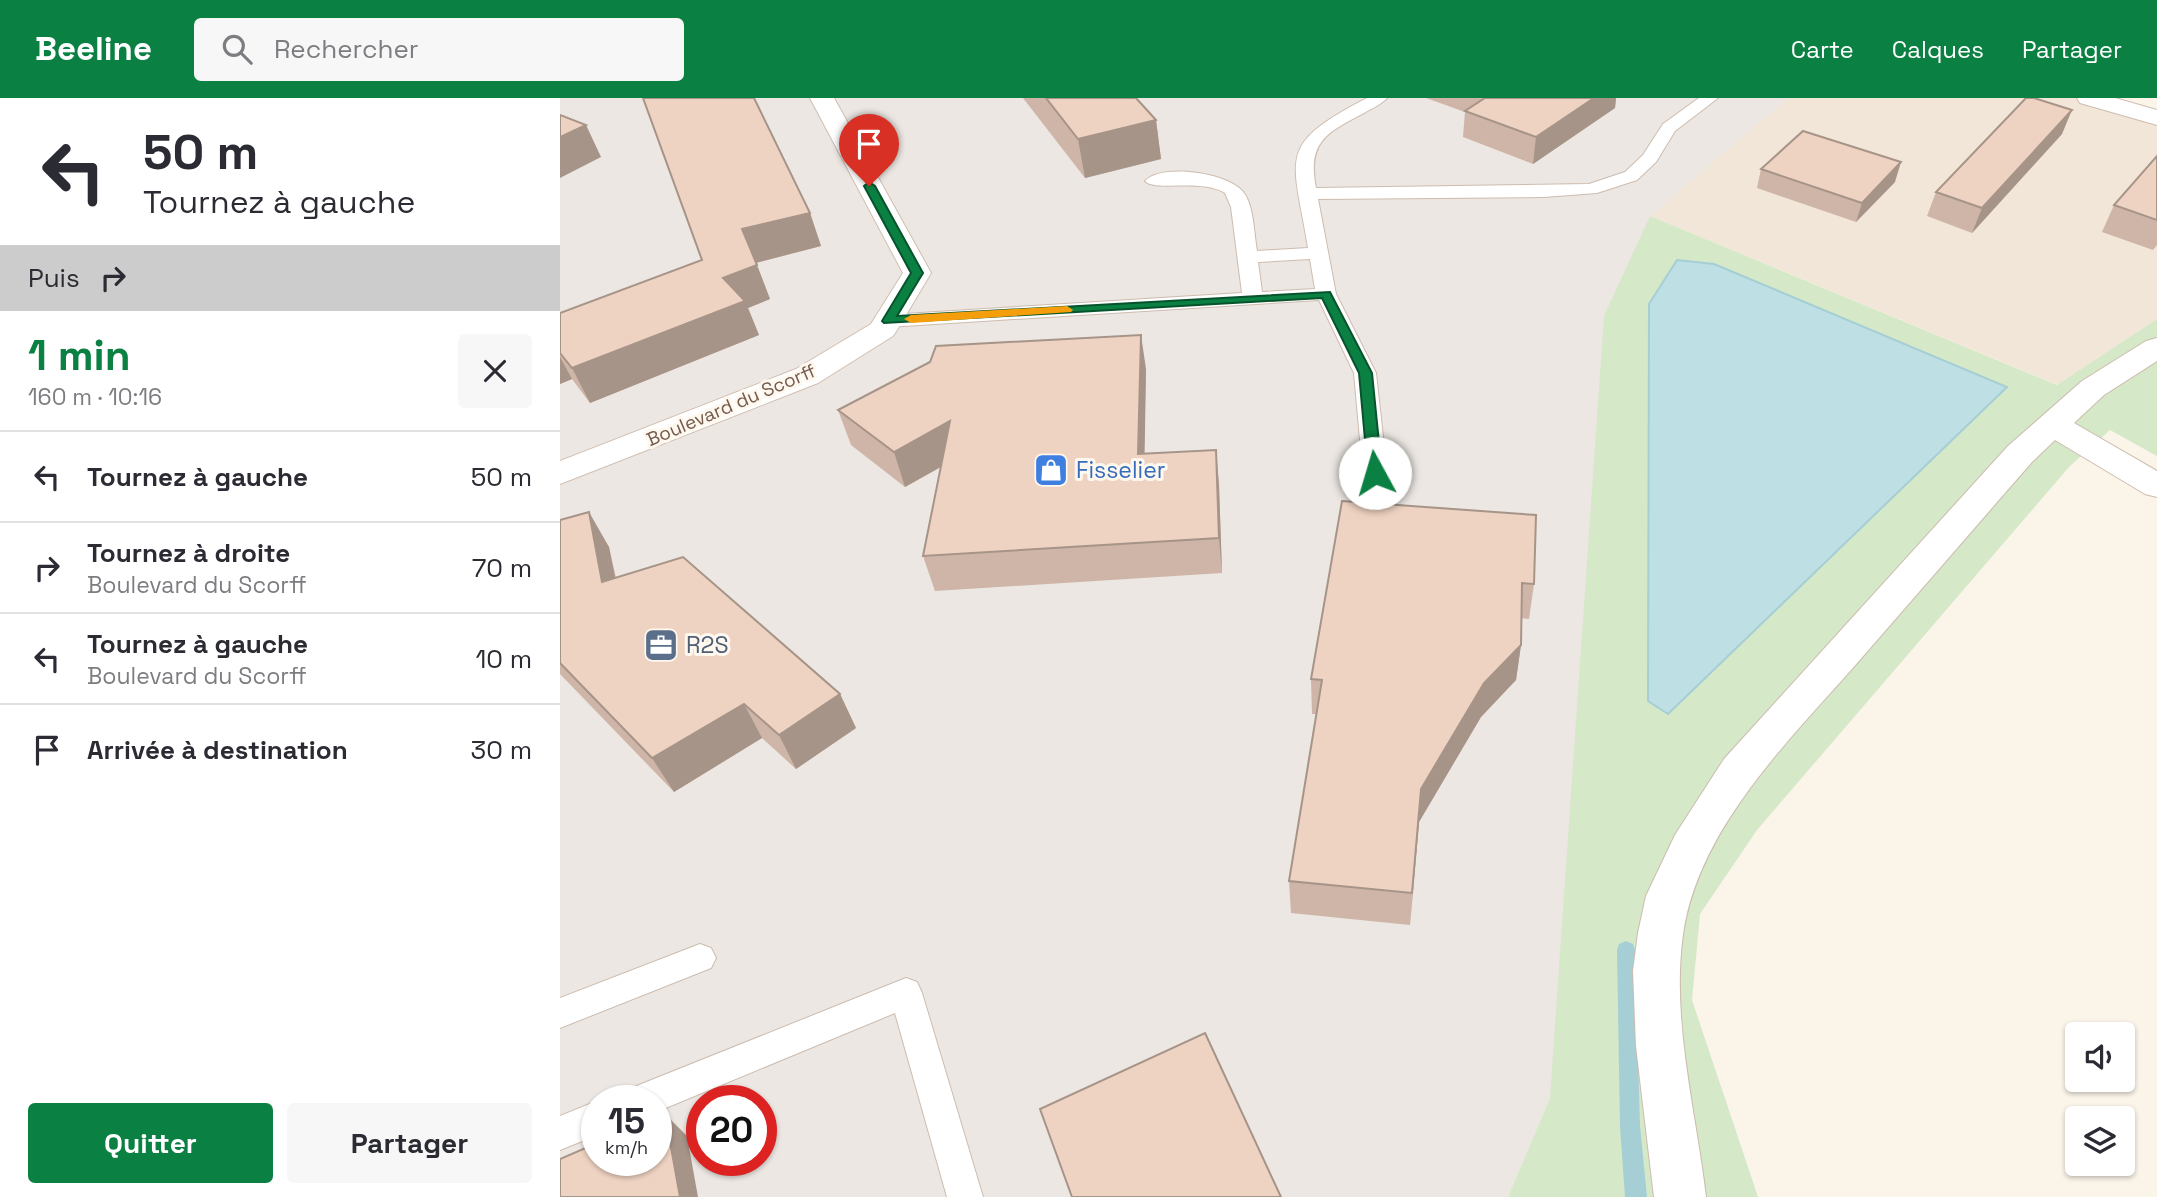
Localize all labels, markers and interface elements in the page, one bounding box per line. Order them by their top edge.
search box [194,18,684,81]
text: Beeline [35,28,152,70]
icon: search [218,30,256,68]
text: Rechercher [274,32,419,66]
text: Carte [1791,34,1854,65]
text: Calques [1892,34,1984,65]
text: Partager [2022,34,2122,65]
pin [839,114,899,186]
text: 50 m [143,121,258,183]
icon: arrive [850,125,888,163]
icon: left [28,126,119,217]
text: Tournez à gauche [143,182,415,222]
icon: right [94,259,132,297]
text: Puis [28,261,80,295]
text: 1 min [28,329,131,382]
button: close [458,334,532,408]
street label: Boulevard du Scorff [643,358,819,452]
text: 160 m · 10:16 [28,382,162,412]
position arrow [1338,436,1412,510]
shop icon: Fisselier [1032,451,1070,489]
place label: Fisselier [1076,455,1165,485]
icon: left [28,458,66,496]
text: Tournez à gauche [87,460,308,494]
text: 50 m [471,460,532,494]
text: Tournez à droite [87,536,290,570]
icon: right [28,549,66,587]
text: 70 m [472,551,532,585]
text: Boulevard du Scorff [87,570,307,600]
office icon: R2S [642,626,680,664]
text: Tournez à gauche [87,627,308,661]
place label: R2S [686,630,728,660]
icon: left [28,640,66,678]
text: 10 m [475,642,532,676]
text: Boulevard du Scorff [87,661,307,691]
icon: arrive [28,731,66,769]
text: Arrivée à destination [87,733,348,767]
text: 30 m [471,733,532,767]
map controls [2065,1022,2135,1176]
button: sound [2065,1022,2135,1092]
speed limit sign: 20 [686,1085,777,1176]
text: 15 [608,1099,645,1143]
button: Quitter [28,1103,273,1183]
button: Partager [287,1103,532,1183]
button: layers [2065,1106,2135,1176]
text: km/h [605,1136,648,1159]

